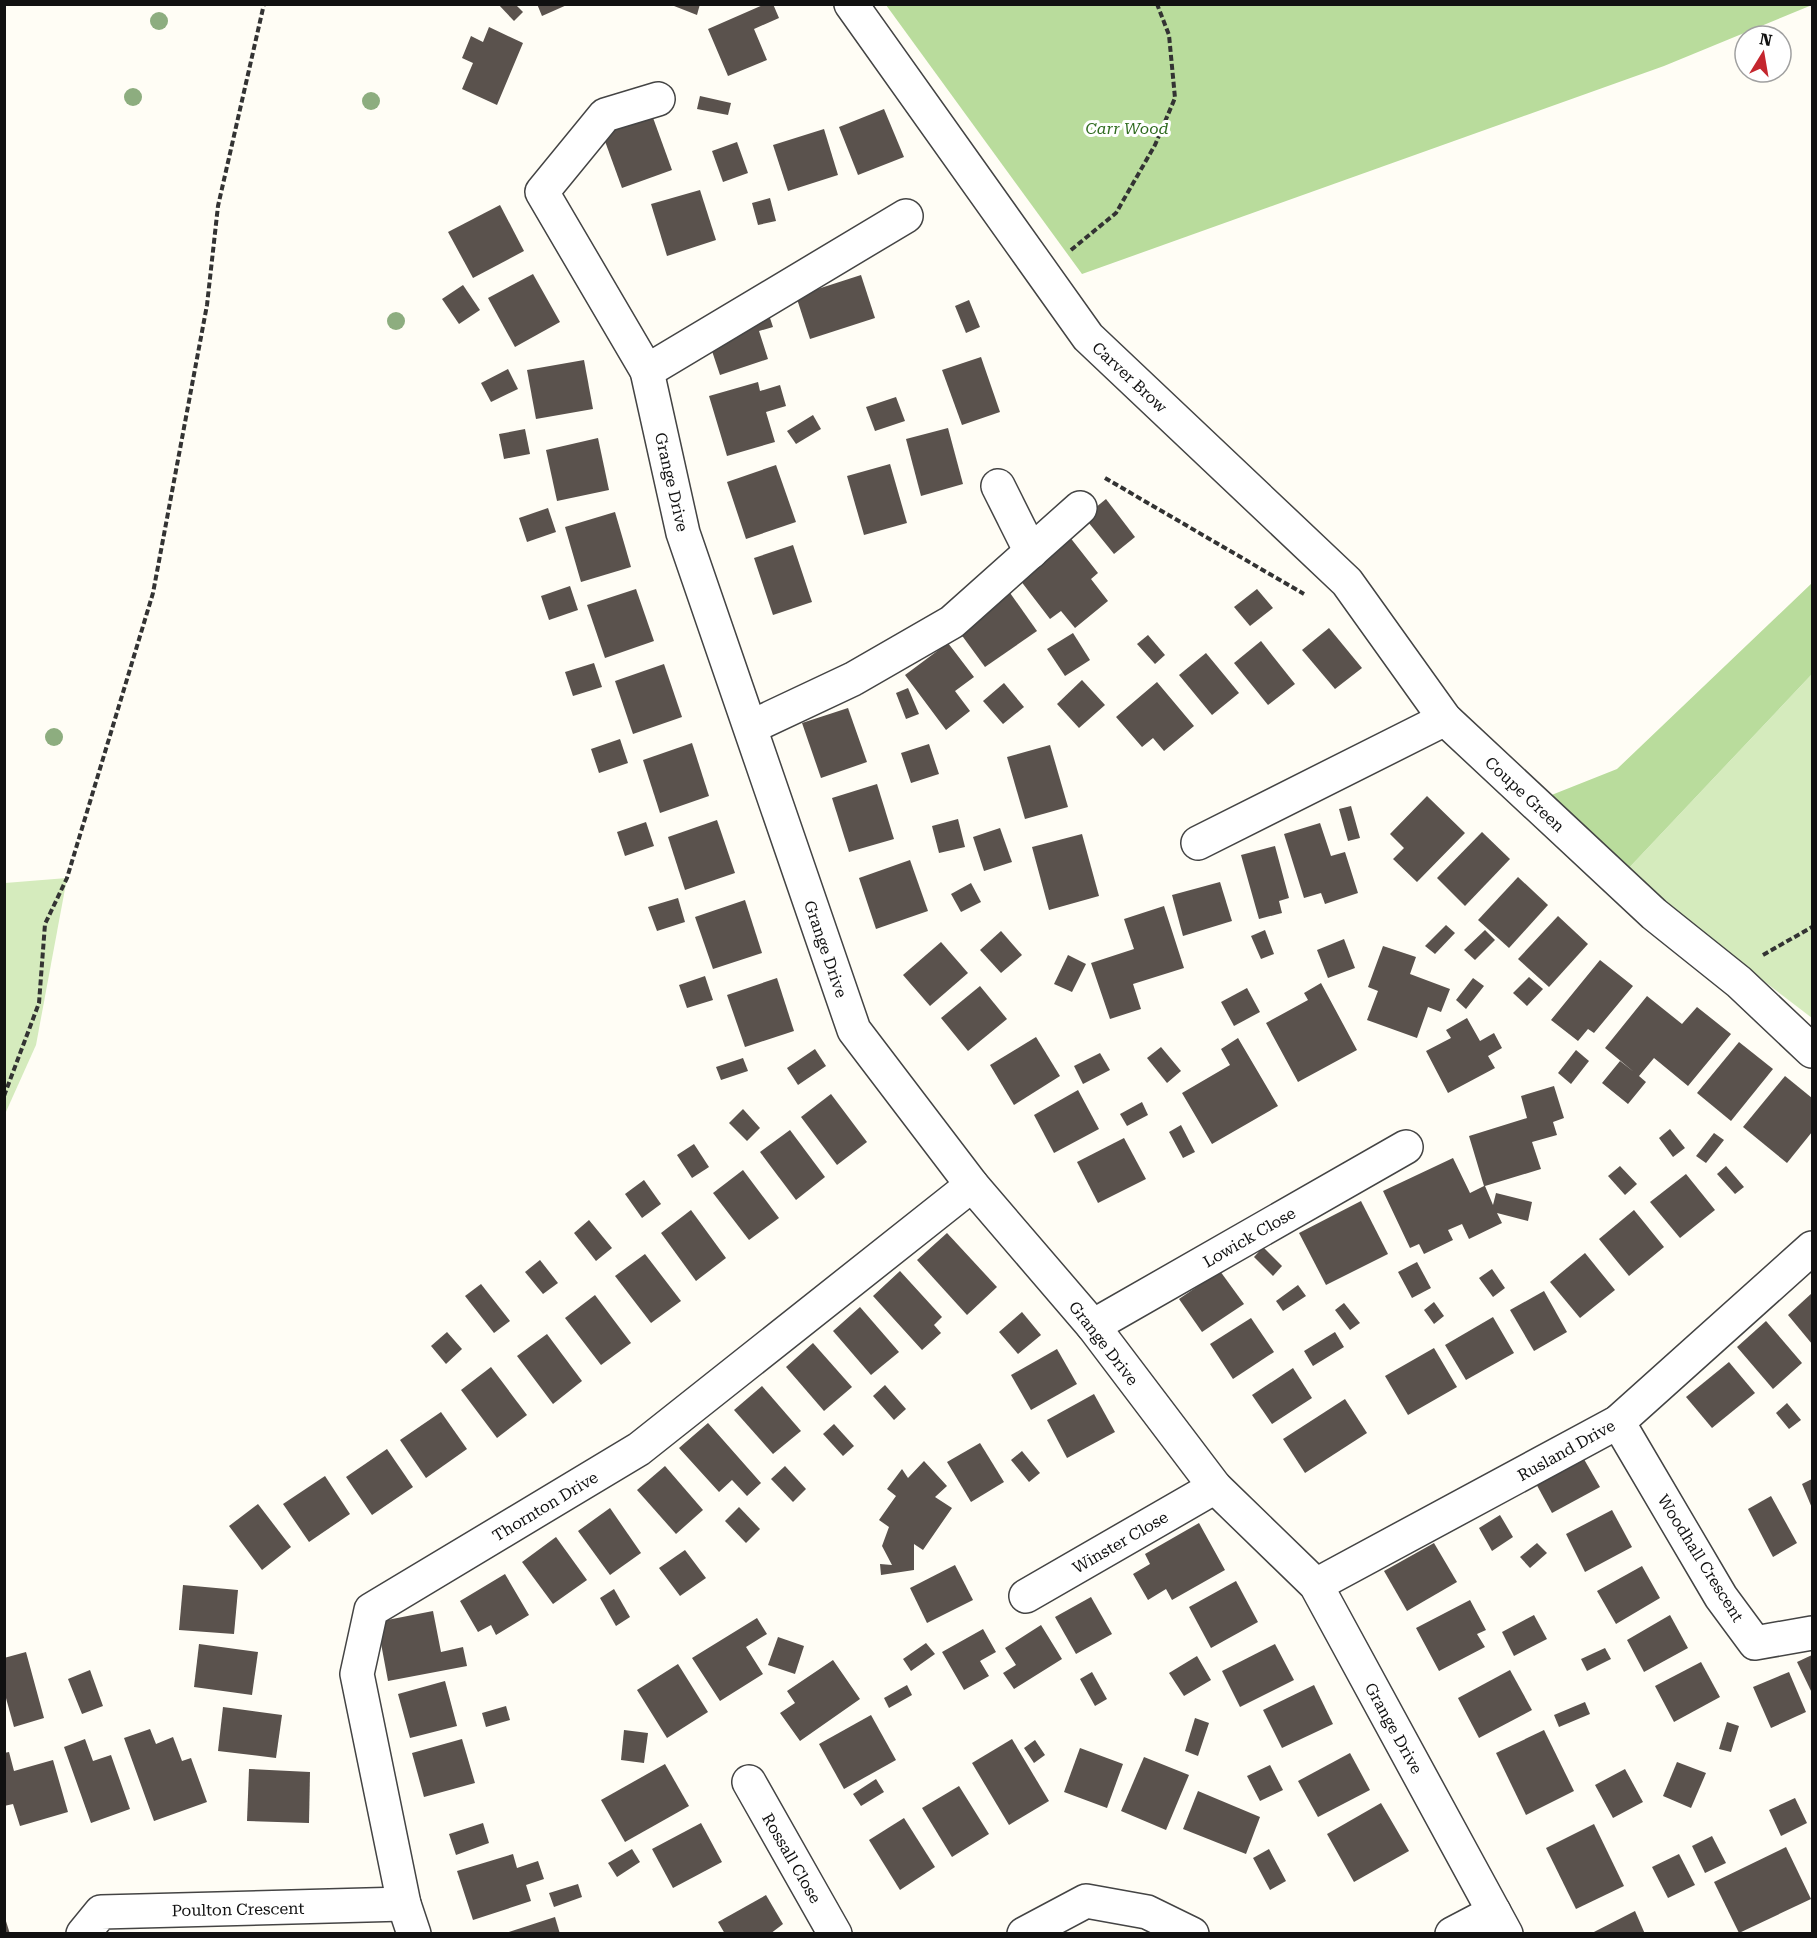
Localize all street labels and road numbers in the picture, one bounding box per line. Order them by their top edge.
street label: Carver Brow [1088,338,1172,417]
street label: Grange Drive [651,431,692,534]
street label: Coupe Green [1481,753,1568,836]
street label: Grange Drive [800,898,851,1000]
street label: Lowick Close [1200,1203,1299,1272]
street label: Grange Drive [1065,1298,1142,1389]
street label: Rusland Drive [1514,1416,1618,1485]
street label: Thornton Drive [489,1467,602,1545]
street label: Woodhall Crescent [1654,1491,1748,1626]
street label: Winster Close [1069,1507,1172,1577]
street label: Grange Drive [1361,1679,1427,1777]
street label: Rossall Close [758,1810,825,1907]
street label: Poulton Crescent [171,1899,305,1920]

